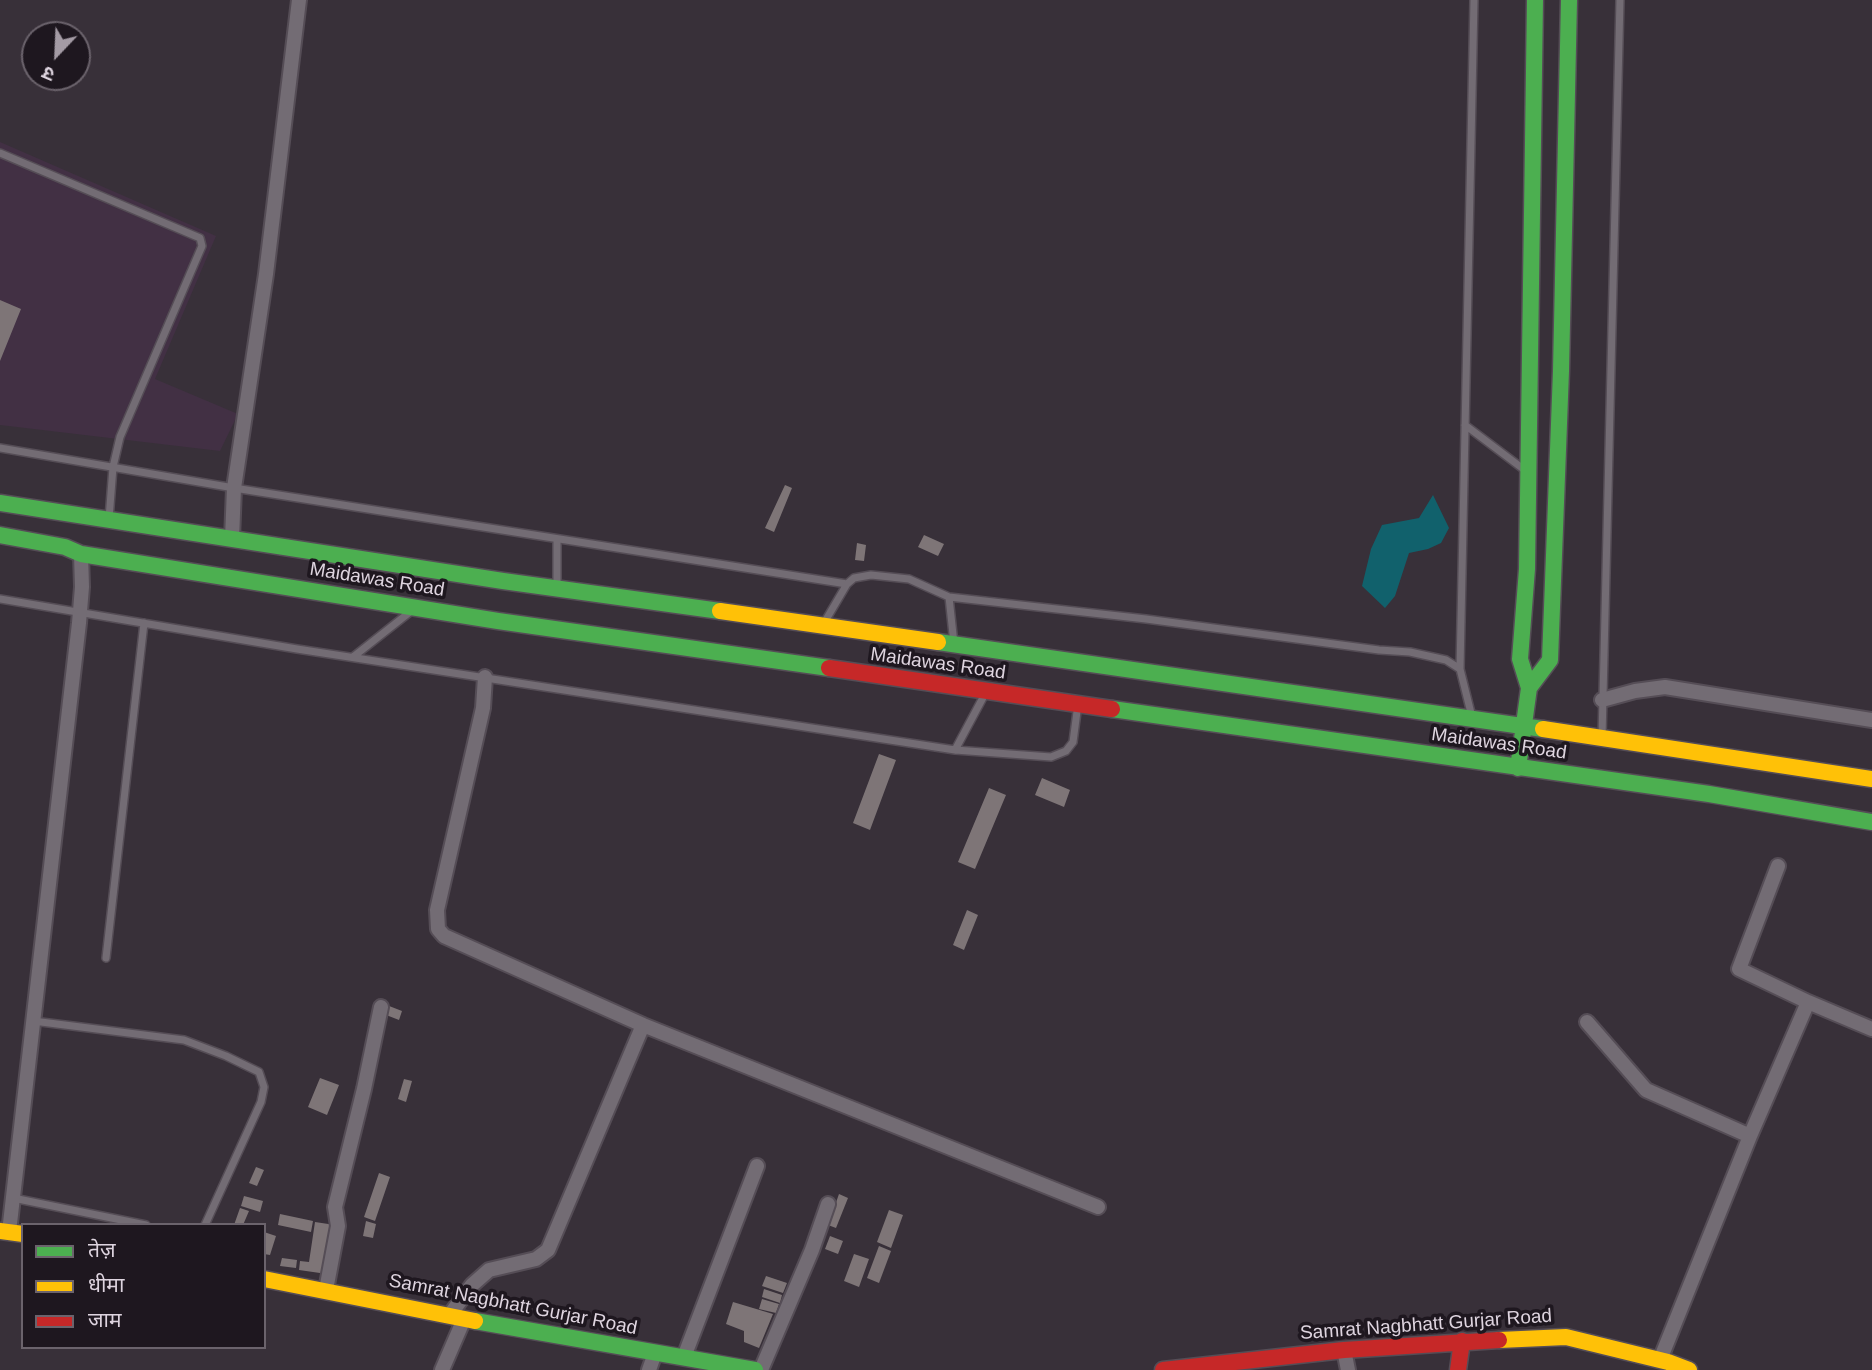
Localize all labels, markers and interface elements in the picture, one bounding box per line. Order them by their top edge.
north arrow [21,21,91,91]
text: उ [39,62,58,86]
street label: Maidawas Road [308,558,446,602]
street label: Maidawas Road [869,643,1007,685]
street label: Maidawas Road [1430,723,1568,765]
legend [21,1223,266,1349]
text: तेज़ [88,1238,116,1261]
street label: Samrat Nagbhatt Gurjar Road [387,1270,639,1340]
text: धीमा [88,1273,124,1296]
street label: Samrat Nagbhatt Gurjar Road [1299,1305,1553,1345]
text: जाम [88,1308,122,1331]

